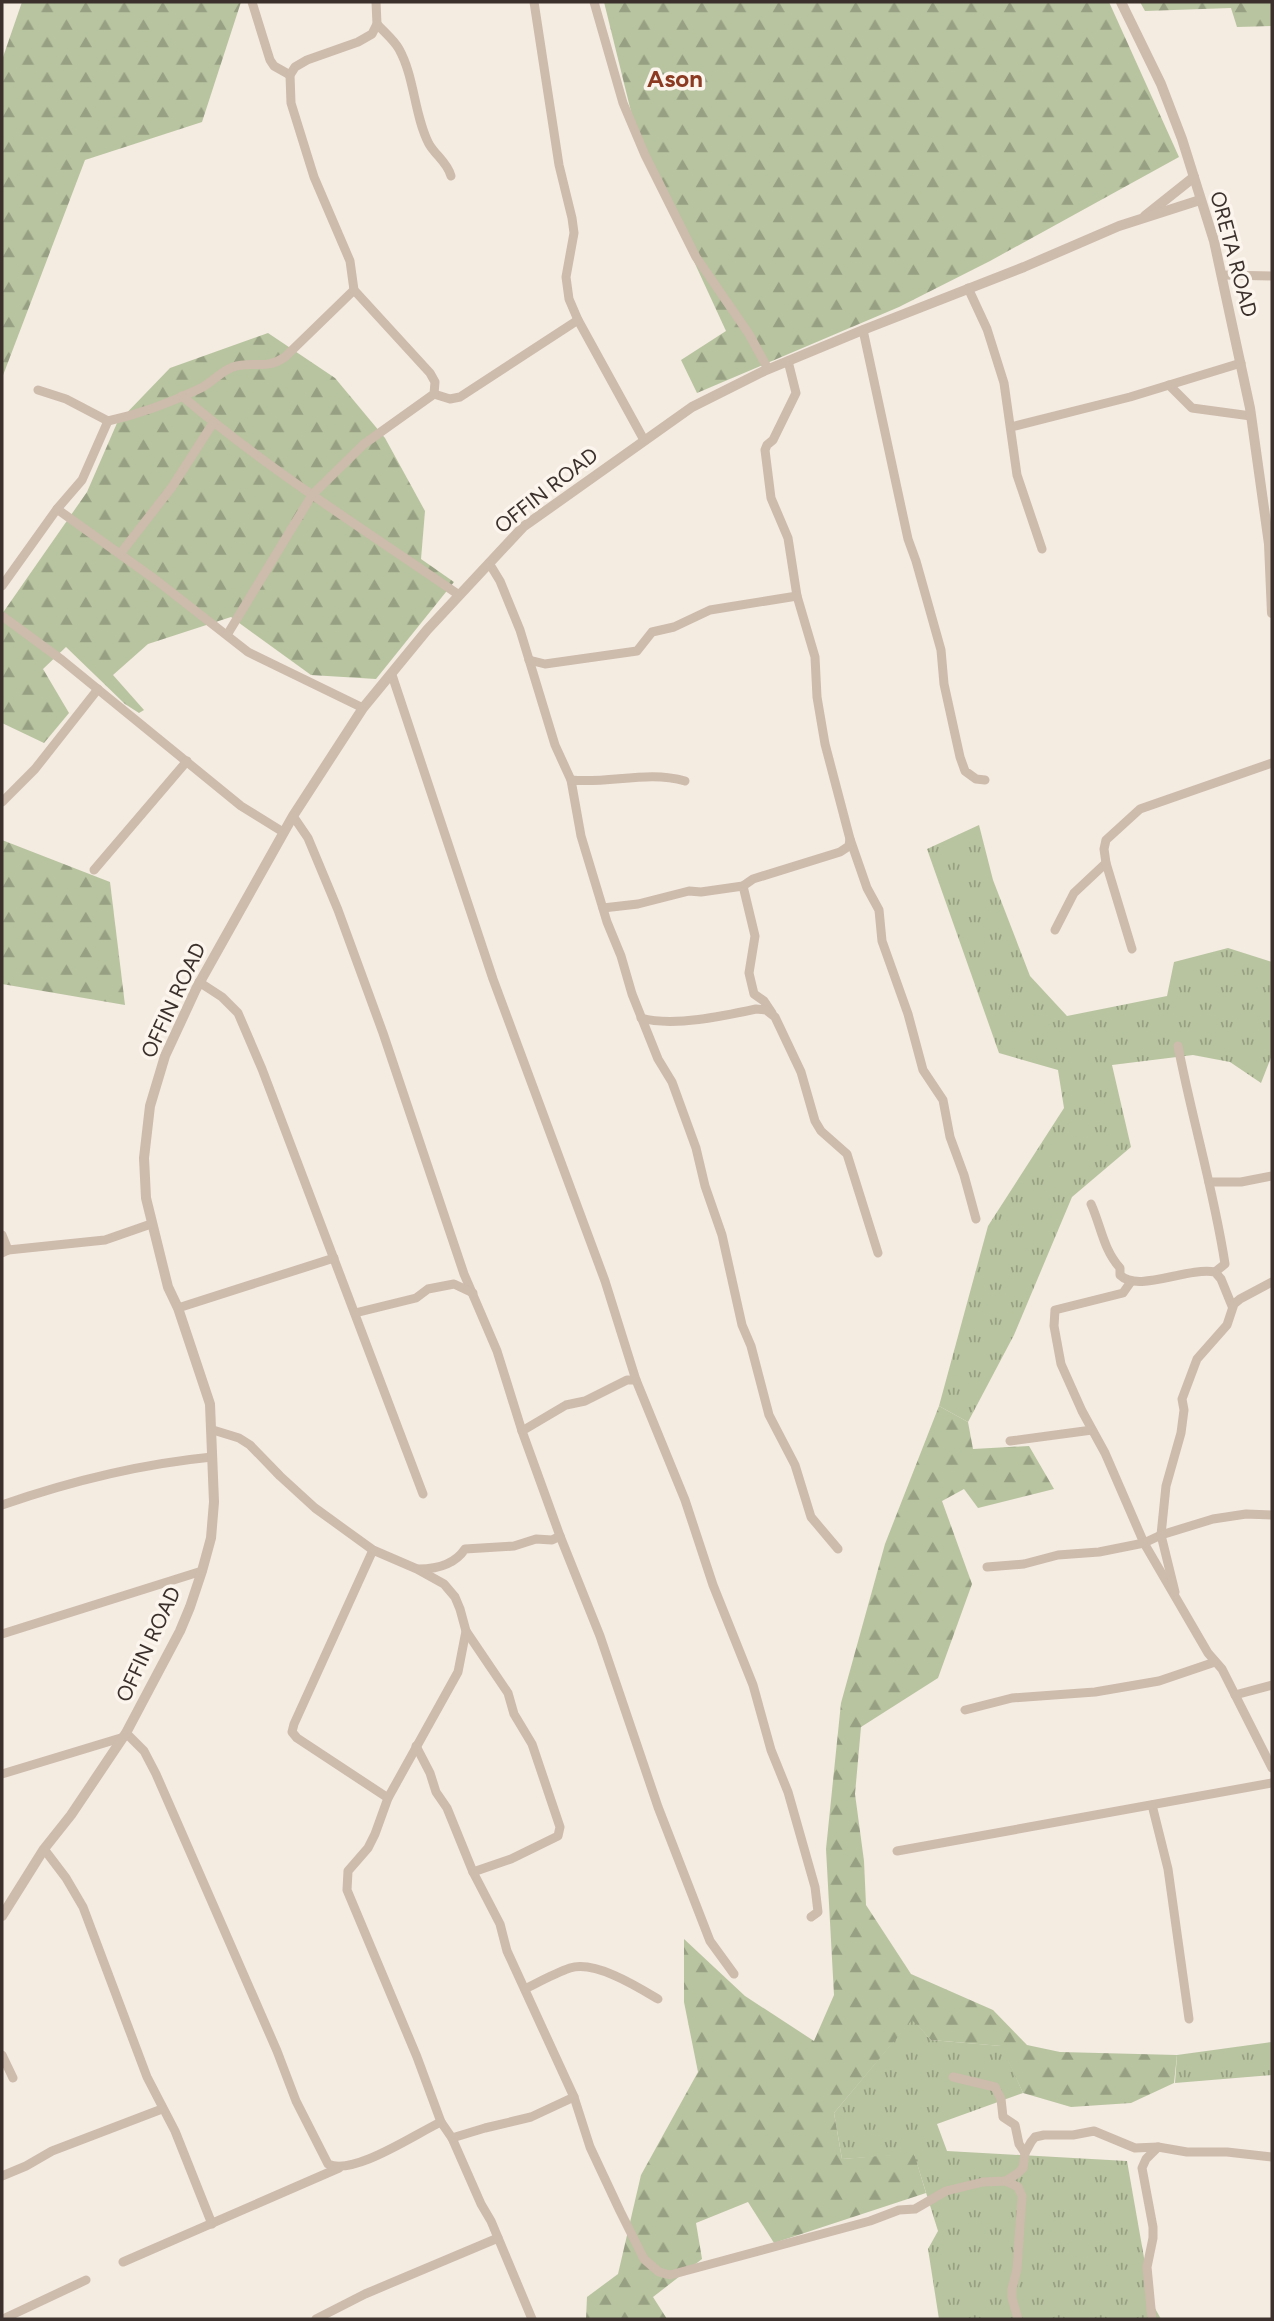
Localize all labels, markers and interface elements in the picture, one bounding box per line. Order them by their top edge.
district label: Ason [647,64,703,93]
street label: ORETA ROAD [1205,188,1263,320]
street label: OFFIN ROAD [489,442,603,538]
street label: OFFIN ROAD [135,938,211,1062]
street label: OFFIN ROAD [110,1582,186,1706]

